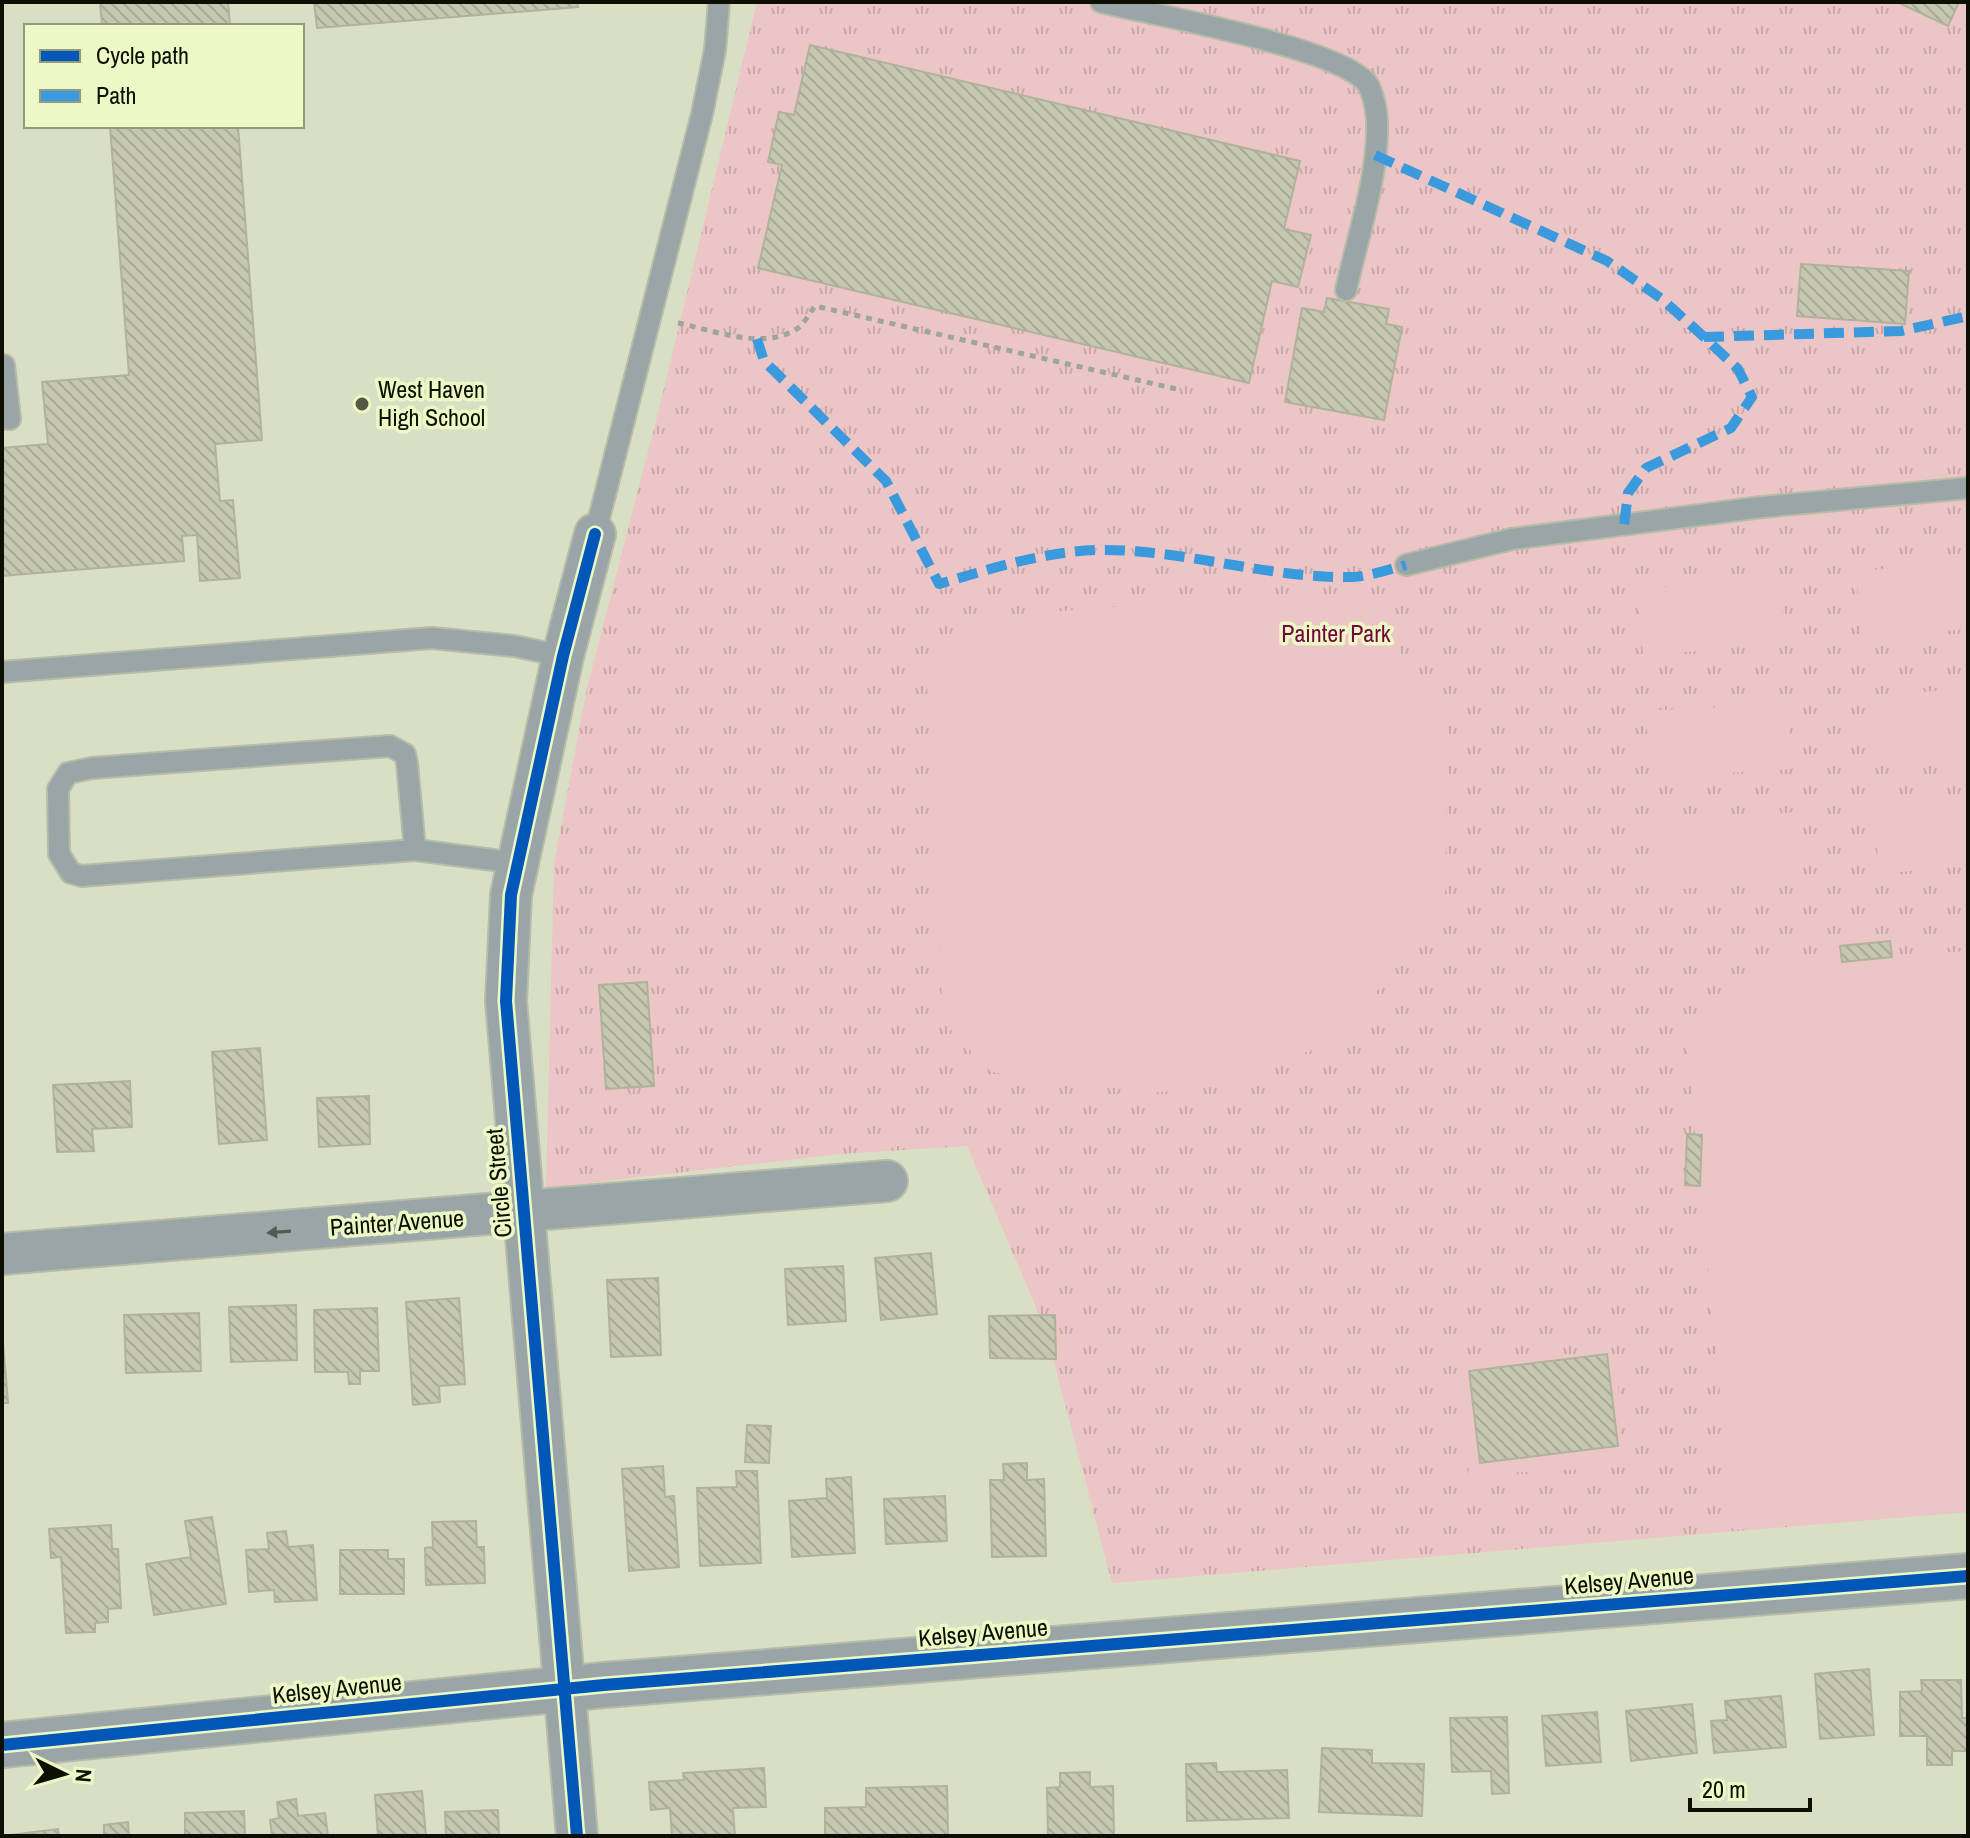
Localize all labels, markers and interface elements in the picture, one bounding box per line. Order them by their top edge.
legend [24,24,304,128]
text: Cycle path [96,39,189,71]
text: Path [96,79,137,111]
place label: West Haven High School [378,373,485,433]
marker: West Haven High School [353,395,371,413]
park label: Painter Park [1281,617,1391,649]
street label: Circle Street [477,1127,519,1239]
street label: Painter Avenue [329,1201,465,1243]
one-way arrow [266,1226,291,1239]
street label: Kelsey Avenue [1563,1558,1695,1602]
street label: Kelsey Avenue [917,1610,1049,1654]
street label: Kelsey Avenue [271,1665,403,1711]
north arrow [24,1734,104,1814]
scale bar [1690,1762,1810,1812]
text: N [68,1768,99,1784]
text: 20 m [1702,1773,1746,1805]

